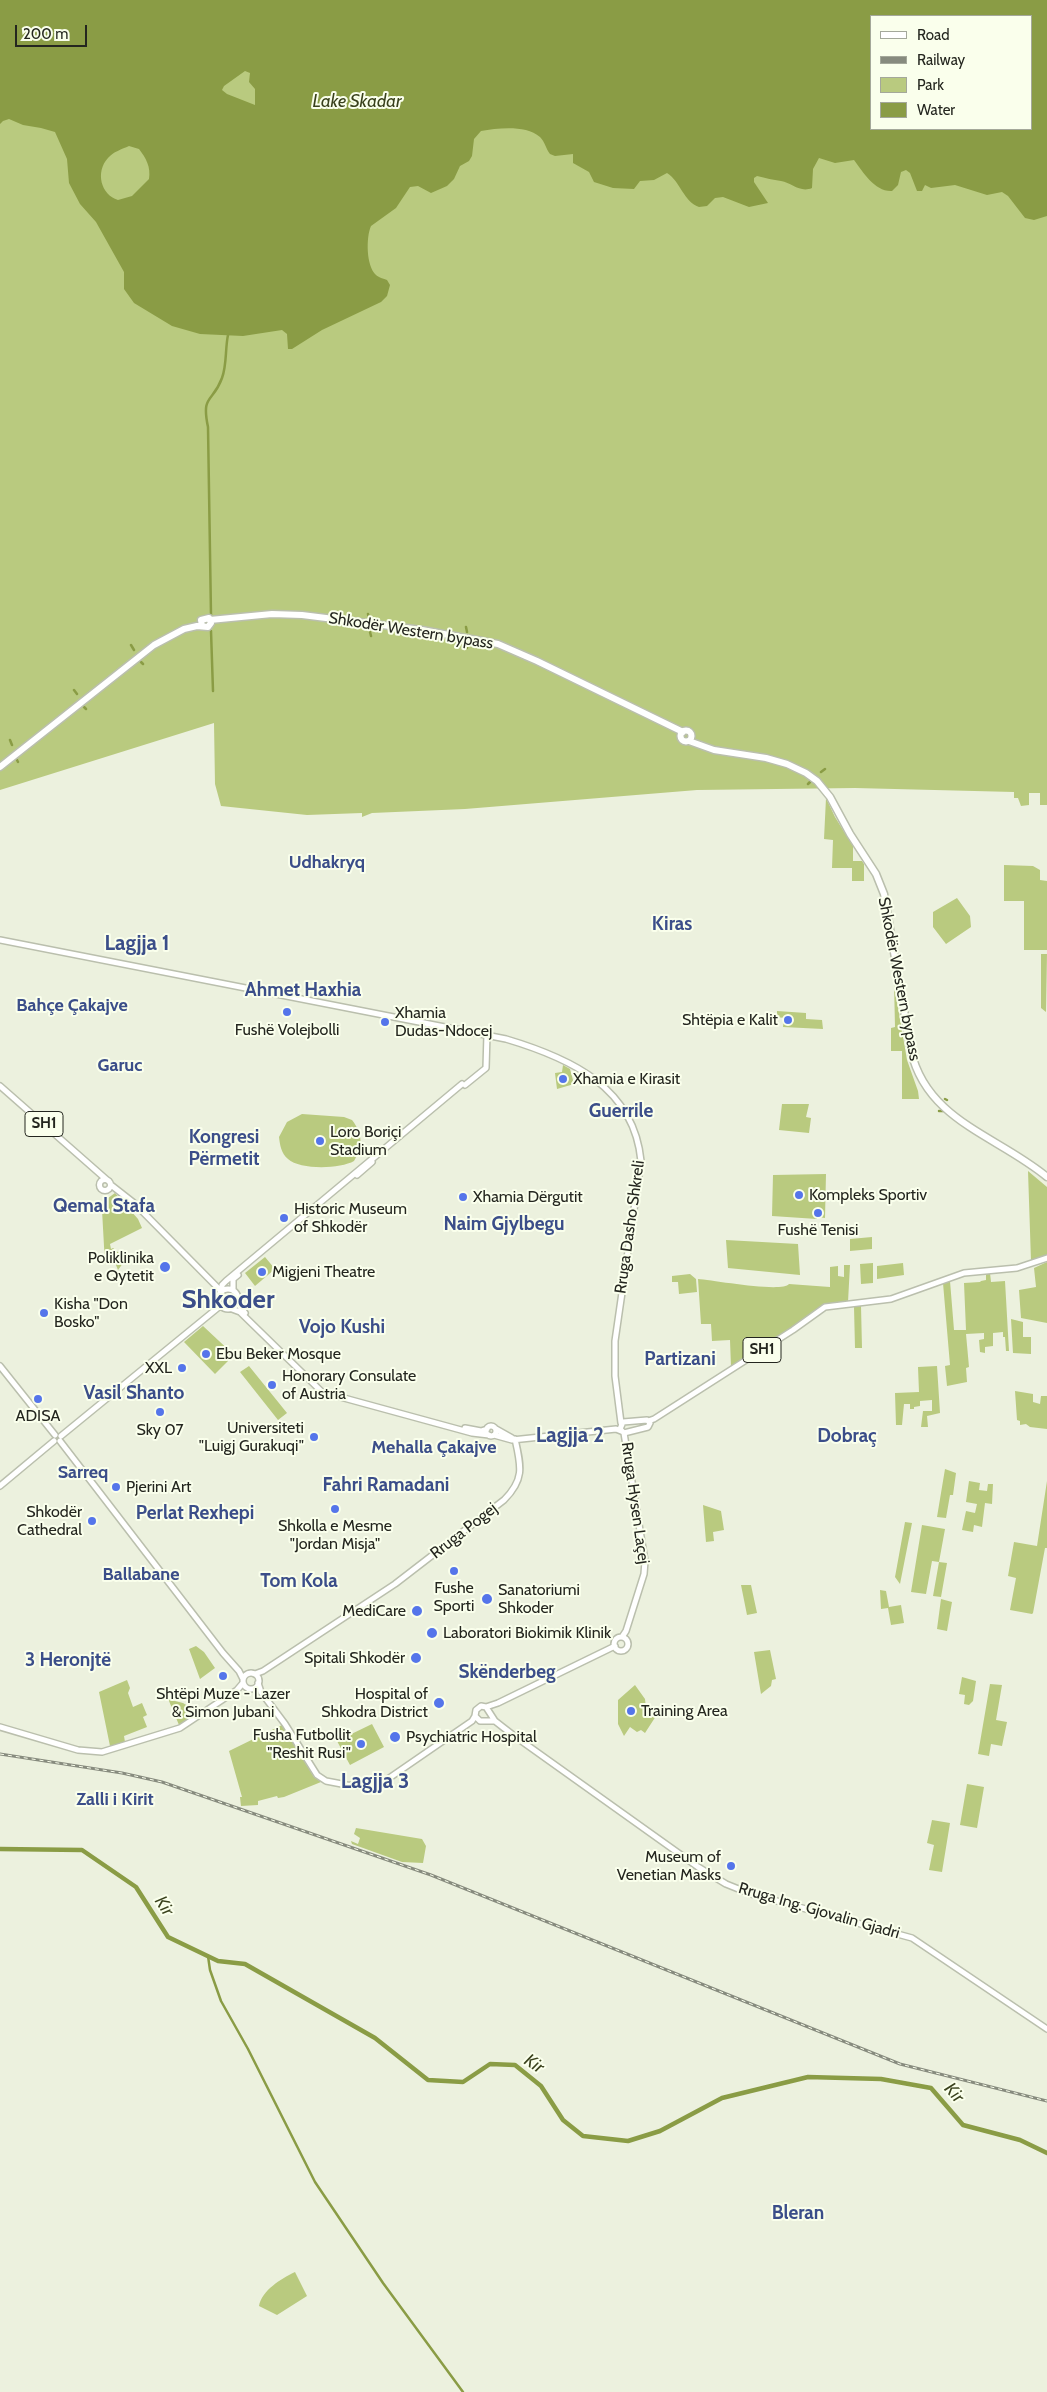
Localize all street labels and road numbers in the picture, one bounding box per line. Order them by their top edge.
street label: Shkodër Western bypass [327,609,495,653]
street label: Shkodër Western bypass [874,896,924,1062]
road number: SH1 [25,1112,63,1136]
street label: Rruga Dasho Shkreli [611,1159,649,1295]
road number: SH1 [743,1338,781,1362]
street label: Rruga Hysen Laçej [617,1441,653,1565]
street label: Rruga Pogej [427,1499,501,1563]
street label: Rruga Ing. Gjovalin Gjadri [736,1879,902,1943]

